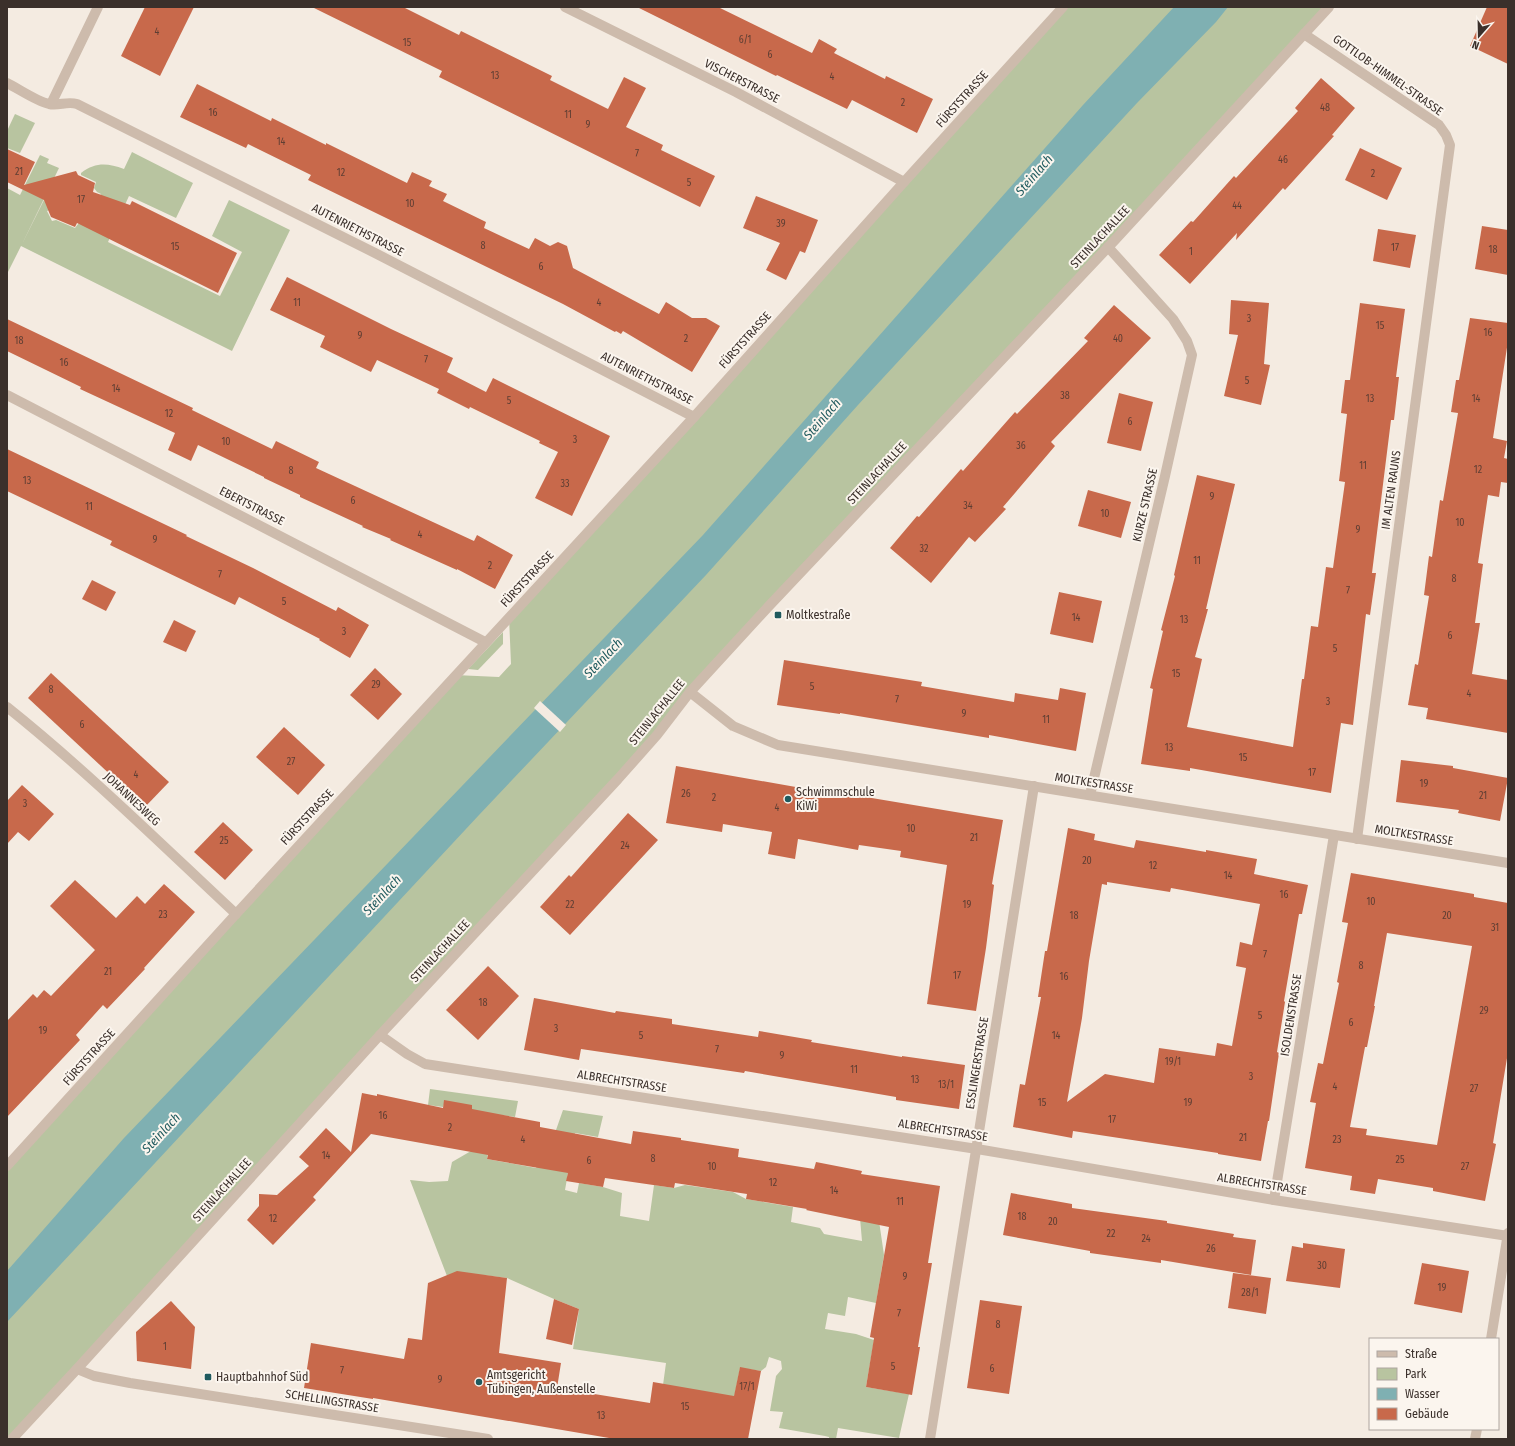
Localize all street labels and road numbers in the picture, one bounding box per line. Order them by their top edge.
street label: GOTTLOB-HIMMEL-STRASSE [1330,32,1446,119]
street label: VISCHERSTRASSE [702,56,782,106]
street label: FÜRSTSTRASSE [931,66,991,130]
street label: AUTENRIETHSTRASSE [310,201,407,259]
street label: STEINLACHALLEE [1067,203,1133,271]
street label: FÜRSTSTRASSE [714,307,774,371]
street label: AUTENRIETHSTRASSE [599,349,696,407]
street label: STEINLACHALLEE [844,439,910,507]
street label: IM ALTEN RAUNS [1379,450,1403,530]
street label: KURZE STRASSE [1130,466,1160,543]
street label: EBERTSTRASSE [217,484,287,529]
street label: FÜRSTSTRASSE [496,547,557,610]
street label: STEINLACHALLEE [626,676,688,748]
street label: JOHANNESWEG [101,769,163,829]
street label: MOLTKESTRASSE [1054,770,1135,796]
street label: FÜRSTSTRASSE [276,785,337,848]
street label: MOLTKESTRASSE [1374,822,1455,848]
street label: STEINLACHALLEE [407,917,473,985]
street label: ISOLDENSTRASSE [1278,972,1304,1057]
street label: ESSLINGERSTRASSE [963,1015,991,1110]
street label: FÜRSTSTRASSE [58,1024,118,1088]
street label: ALBRECHTSTRASSE [576,1067,668,1095]
street label: ALBRECHTSTRASSE [897,1116,989,1144]
street label: STEINLACHALLEE [190,1155,254,1225]
street label: ALBRECHTSTRASSE [1216,1170,1308,1198]
street label: SCHELLINGSTRASSE [284,1387,380,1415]

